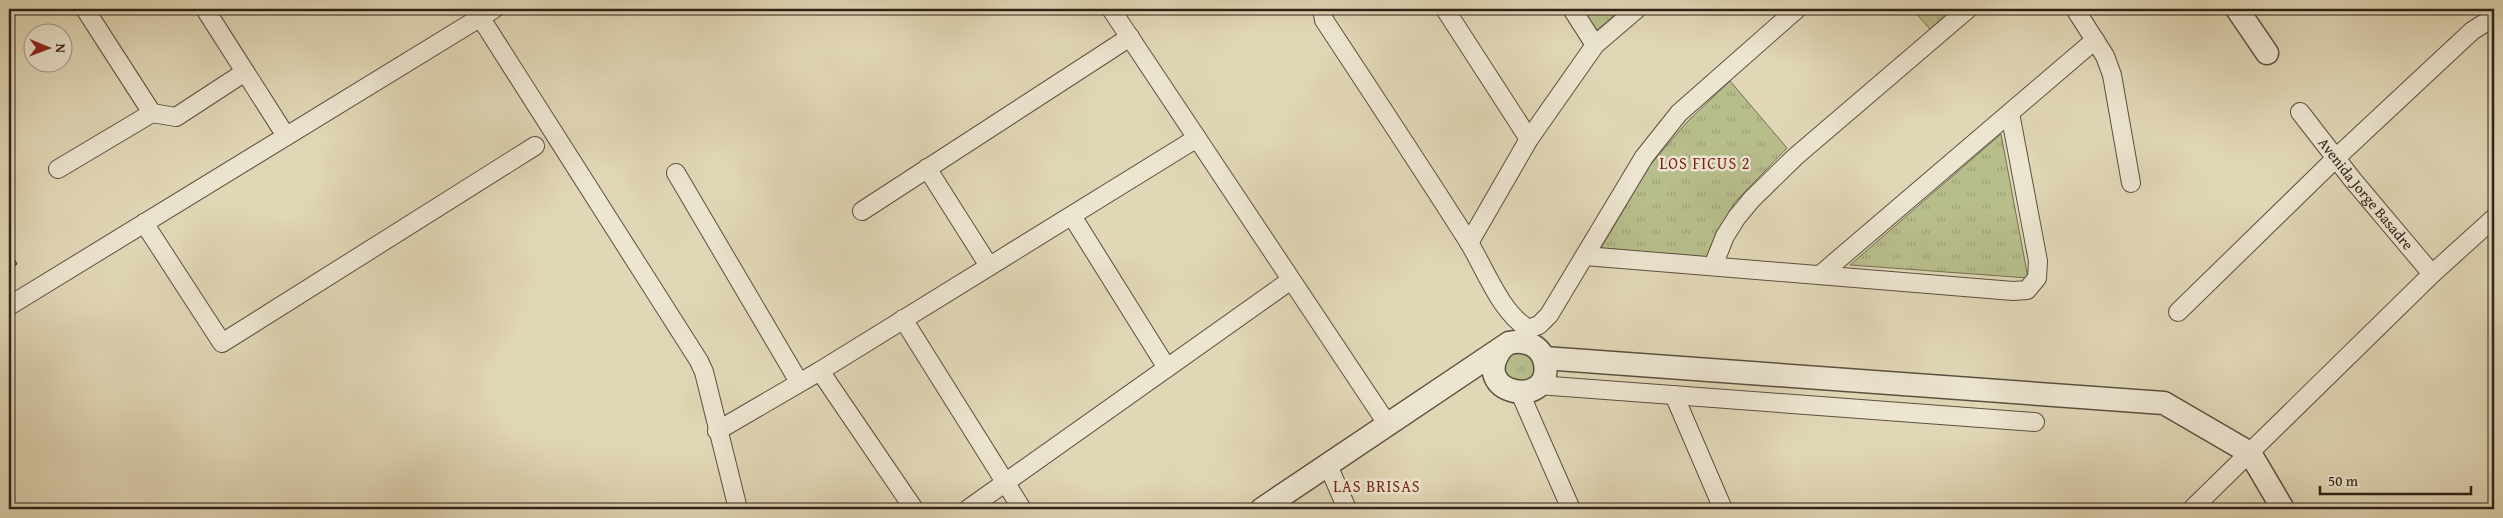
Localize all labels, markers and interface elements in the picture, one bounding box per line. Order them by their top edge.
north arrow [22,22,72,72]
text: N [51,43,71,54]
street label: Avenida Jorge Basadre [2314,133,2418,254]
district label: LOS FICUS 2 [1660,151,1750,175]
scale bar [2320,463,2472,495]
text: 50 m [2328,470,2359,491]
district label: LAS BRISAS [1333,474,1421,498]

